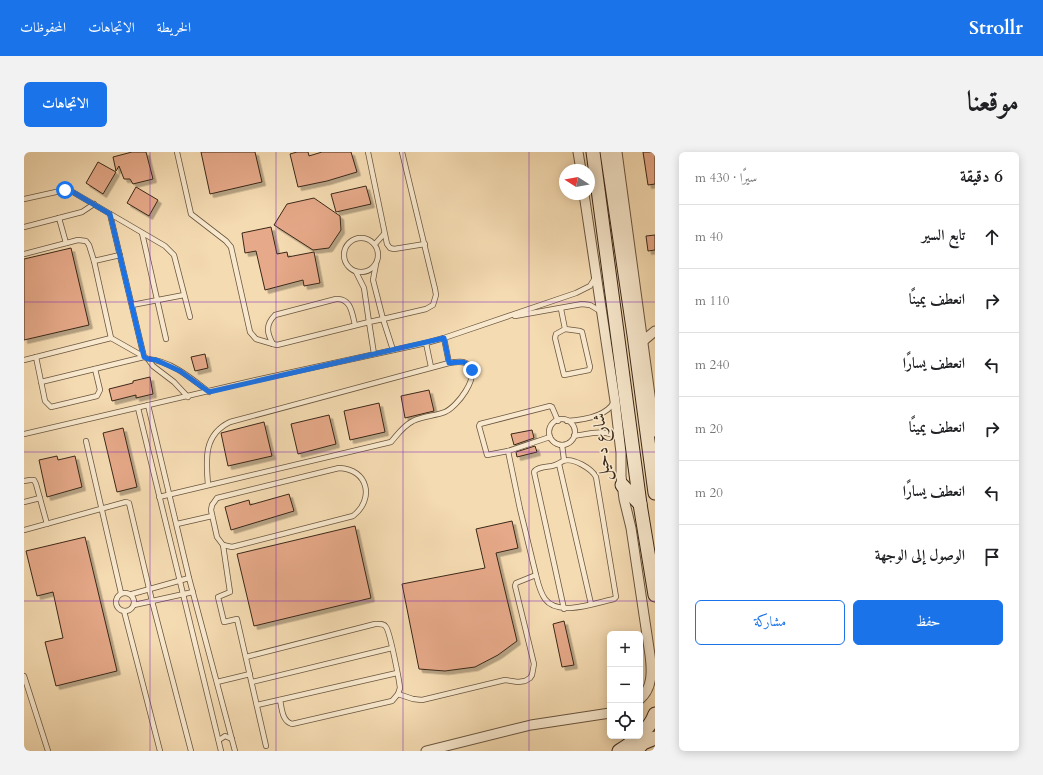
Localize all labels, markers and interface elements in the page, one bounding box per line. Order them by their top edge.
text: Strollr [969,15,1023,41]
text: المحفوظات [20,18,66,37]
text: الاتجاهات [88,18,135,37]
text: الخريطة [157,18,191,37]
button: الاتجاهات [24,82,107,127]
text: موقعنا [967,83,1019,121]
north arrow [559,164,595,200]
text: 6 دقيقة [960,165,1003,188]
text: سيرًا · 430 m [695,169,757,187]
route start [56,181,74,199]
text: تابع السير [922,225,965,245]
icon: ahead [981,226,1003,248]
text: 40 m [695,228,723,246]
text: انعطف يمينًا [909,289,965,309]
icon: right [981,290,1003,312]
text: 110 m [695,292,729,310]
text: انعطف يسارًا [903,353,965,373]
icon: left [981,354,1003,376]
text: 240 m [695,356,729,374]
route end [463,361,481,379]
street label: شارع دحيل [587,412,618,482]
text: انعطف يمينًا [909,417,965,437]
icon: right [981,418,1003,440]
text: 20 m [695,420,723,438]
text: انعطف يسارًا [903,481,965,501]
icon: left [981,482,1003,504]
text: 20 m [695,484,723,502]
text: الوصول إلى الوجهة [875,545,965,565]
icon: arrive [981,546,1003,568]
button: مشاركة [695,600,845,645]
button: حفظ [853,600,1003,645]
map controls [607,631,643,739]
button: + [607,631,643,667]
button: − [607,667,643,703]
button: locate [607,703,643,739]

